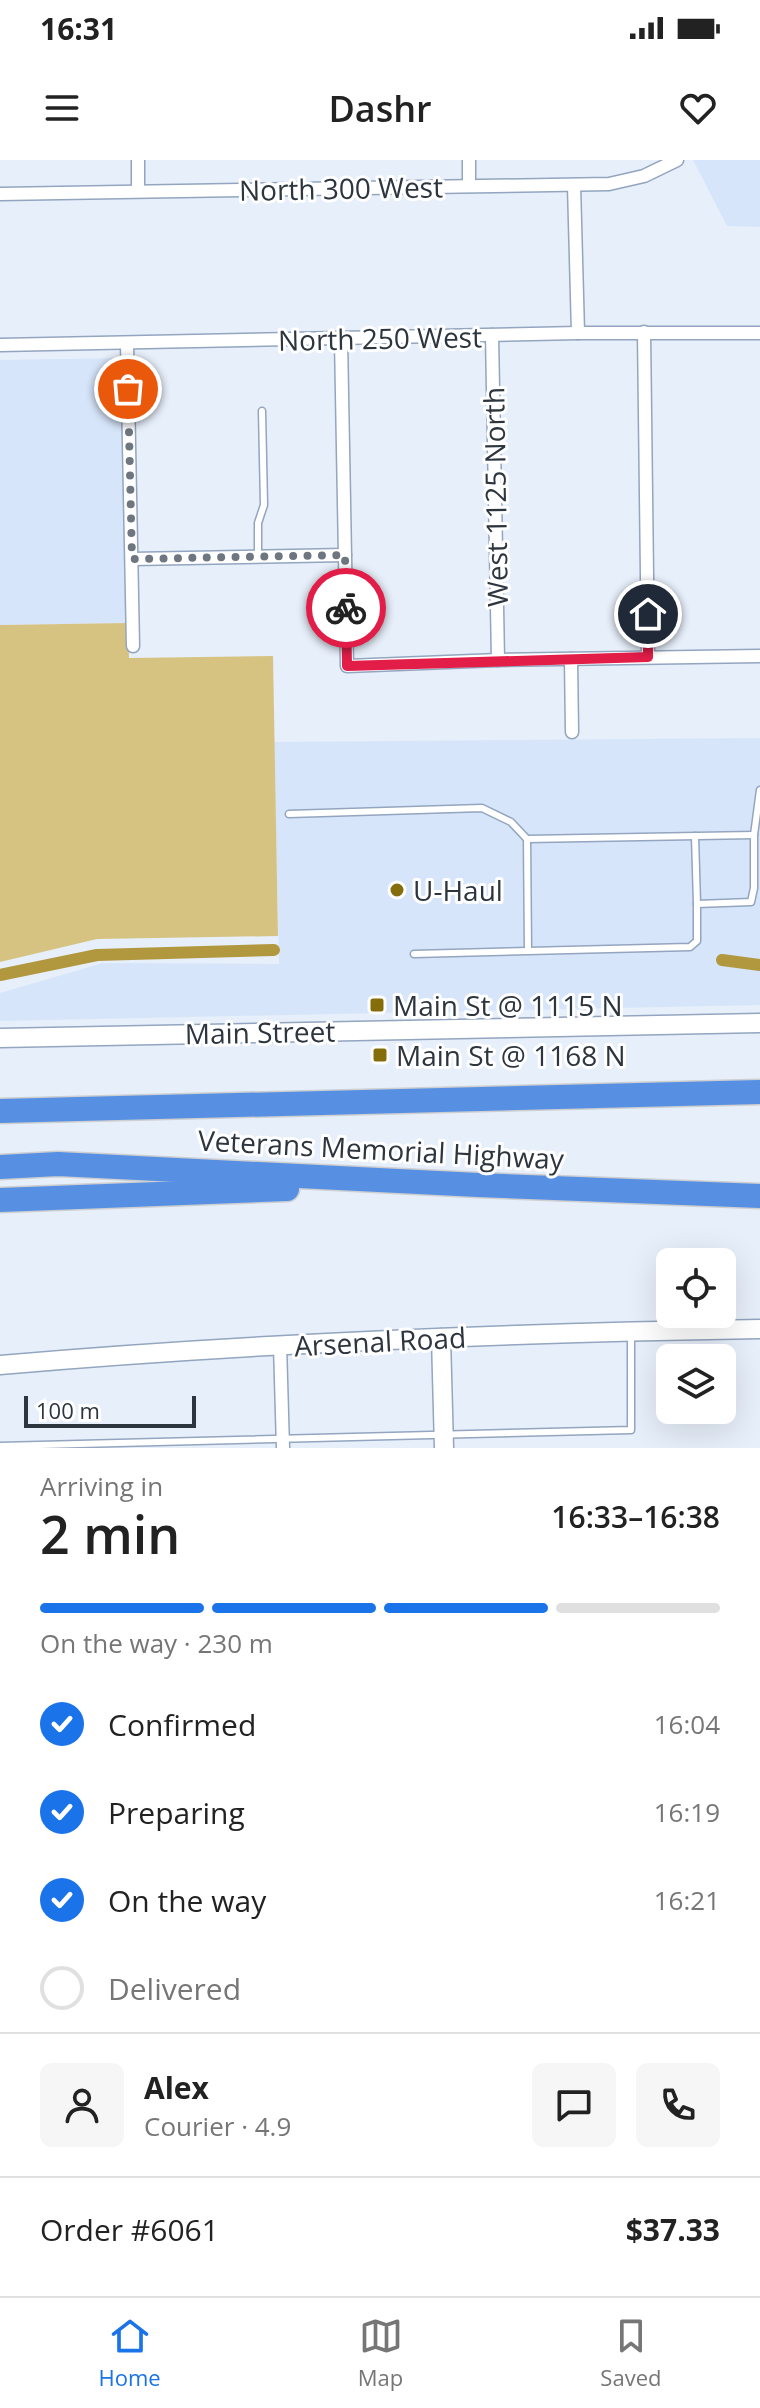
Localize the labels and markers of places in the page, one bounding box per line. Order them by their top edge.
pin [94,355,162,423]
pin [614,580,682,648]
place label: U-Haul [413,871,503,909]
marker: U-Haul [388,881,406,899]
place label: Main St @ 1115 N [393,986,623,1024]
marker: Main St @ 1115 N [368,996,386,1014]
place label: Main St @ 1168 N [396,1036,626,1074]
marker: Main St @ 1168 N [371,1046,389,1064]

